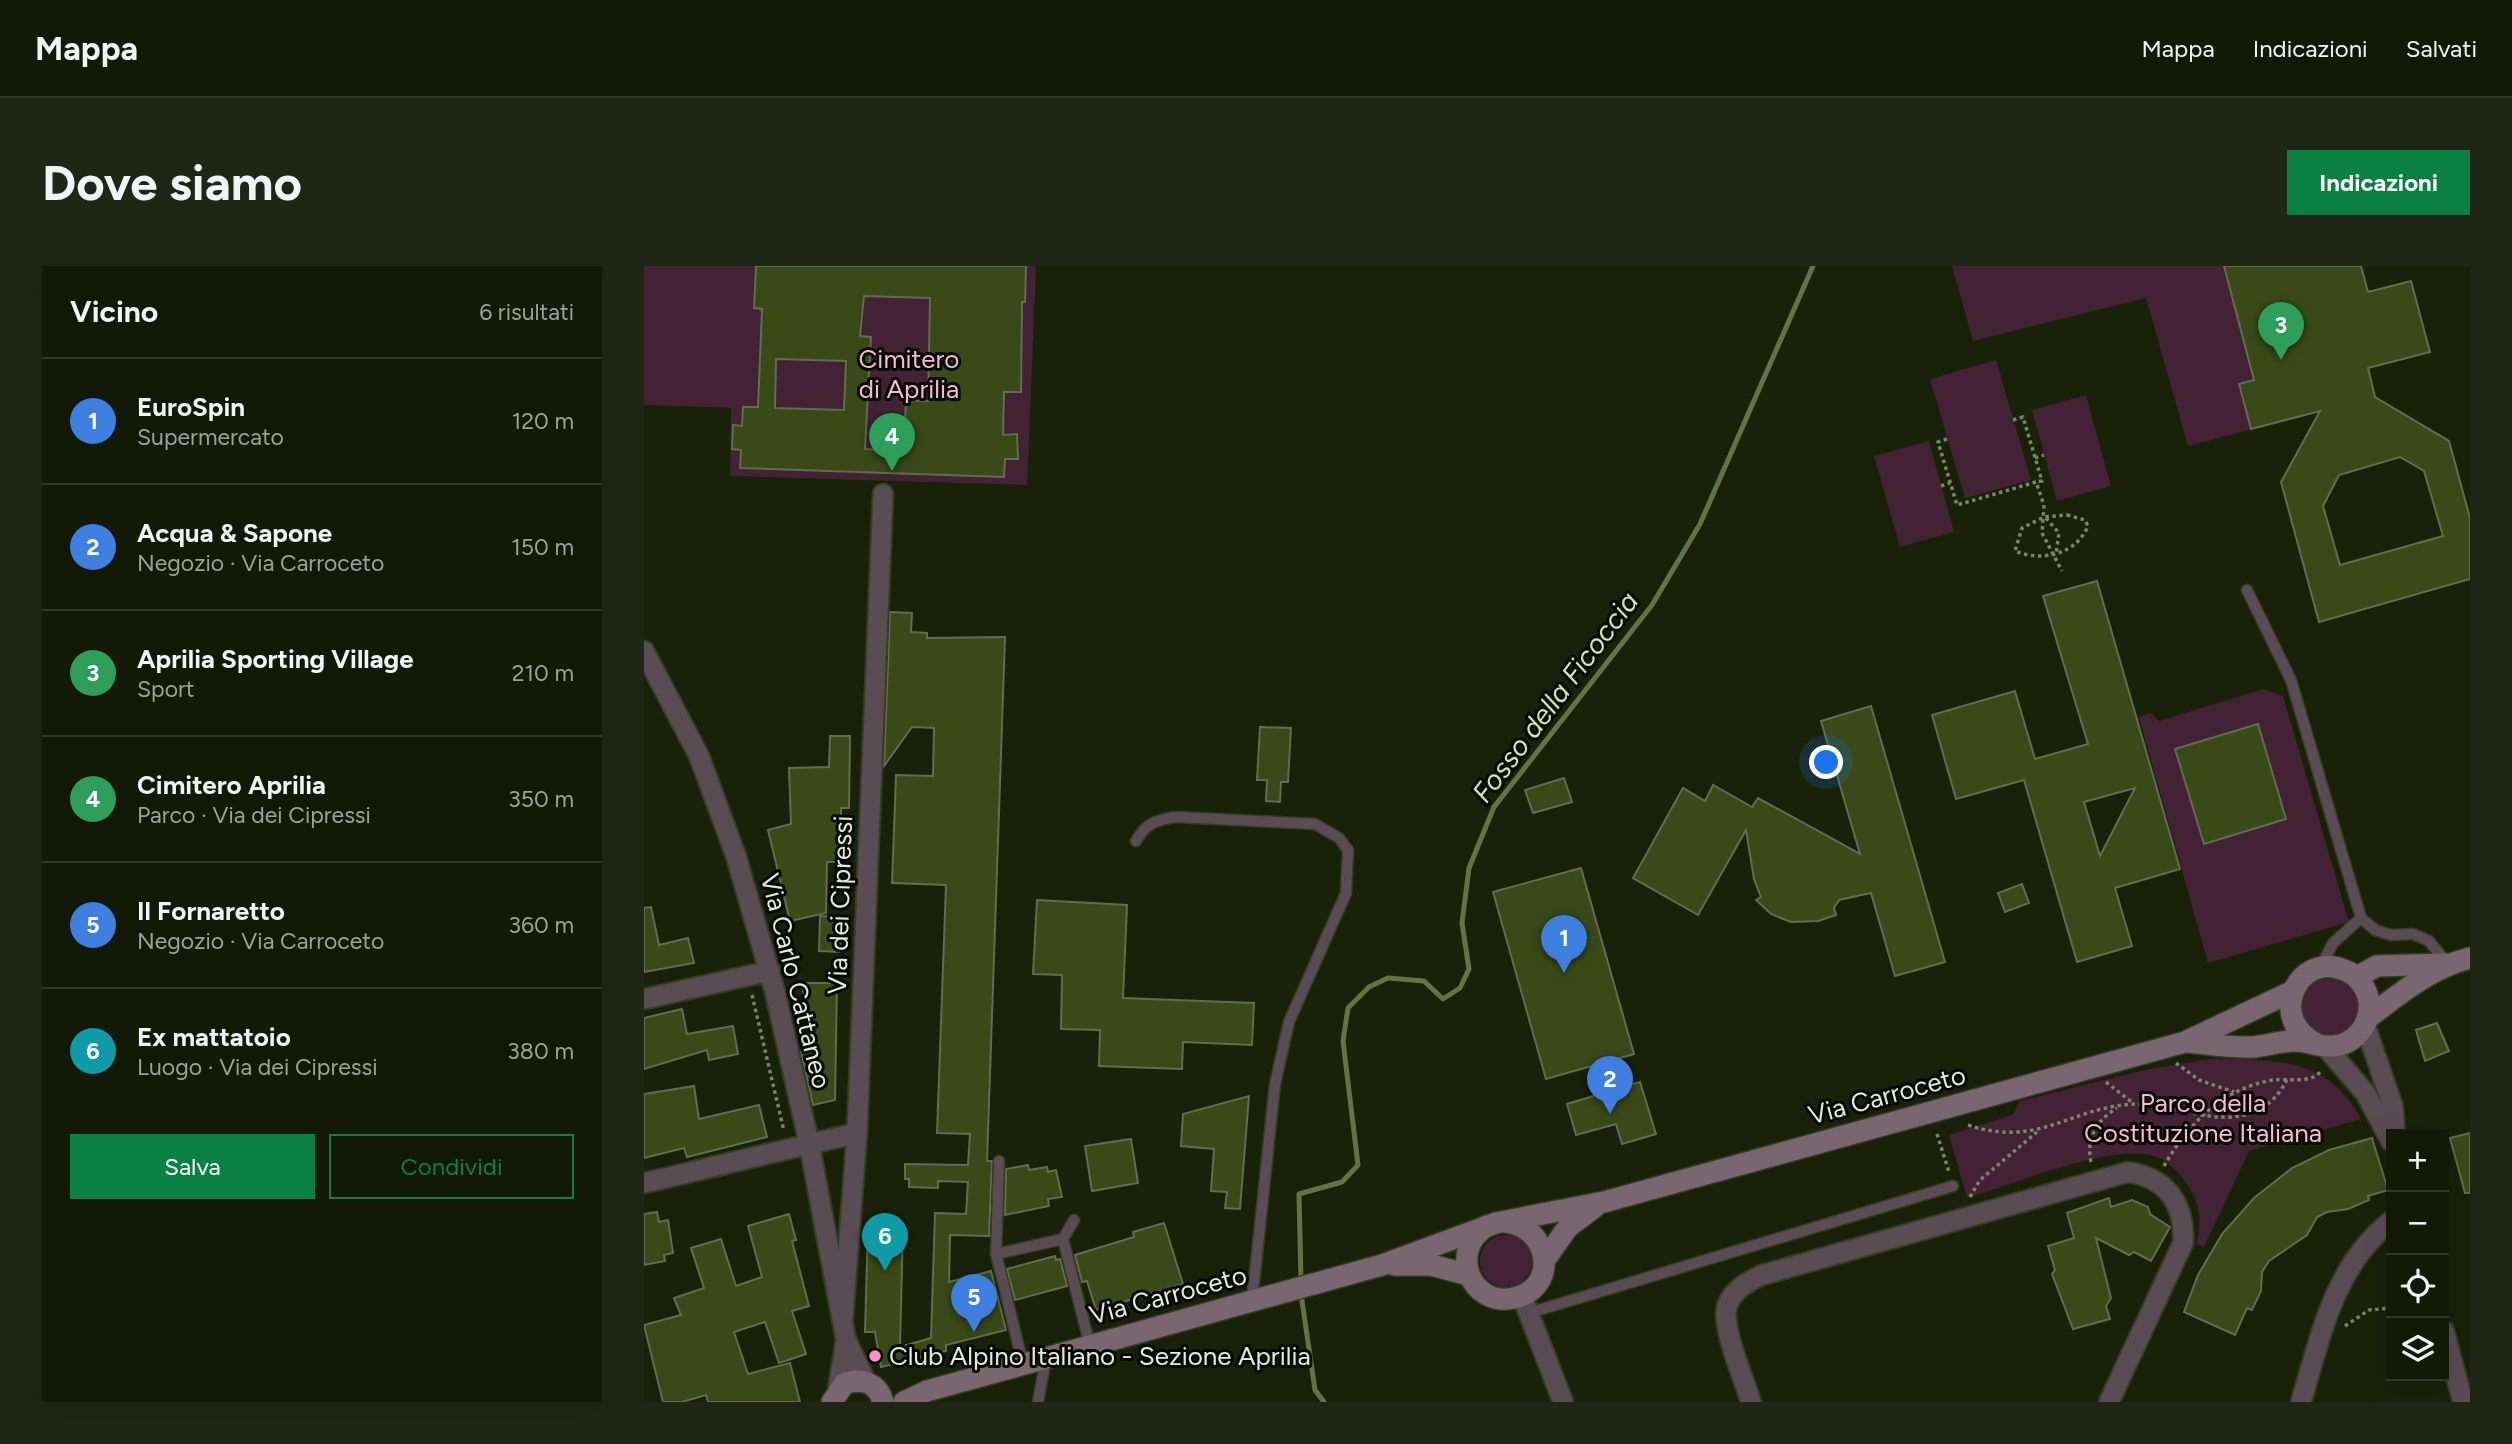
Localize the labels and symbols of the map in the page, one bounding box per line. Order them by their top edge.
pin: 3 [2258,302,2304,360]
park label: Cimitero di Aprilia [859,343,959,405]
pin: 4 [869,413,915,471]
water label: Fosso della Ficoccia [1465,585,1645,809]
your location [1809,745,1843,779]
street label: Via dei Cipressi [821,815,859,995]
street label: Via Carlo Cattaneo [754,870,838,1092]
pin: 1 [1541,915,1587,973]
pin: 2 [1587,1056,1633,1114]
street label: Via Carroceto [1805,1059,1969,1131]
park label: Parco della Costituzione Italiana [2084,1087,2322,1149]
pin: 6 [862,1213,908,1271]
street label: Via Carroceto [1086,1259,1250,1331]
pin: 5 [951,1274,997,1332]
place label: Club Alpino Italiano - Sezione Aprilia [889,1340,1311,1372]
marker: Club Alpino Italiano - Sezione Aprilia [867,1348,883,1364]

